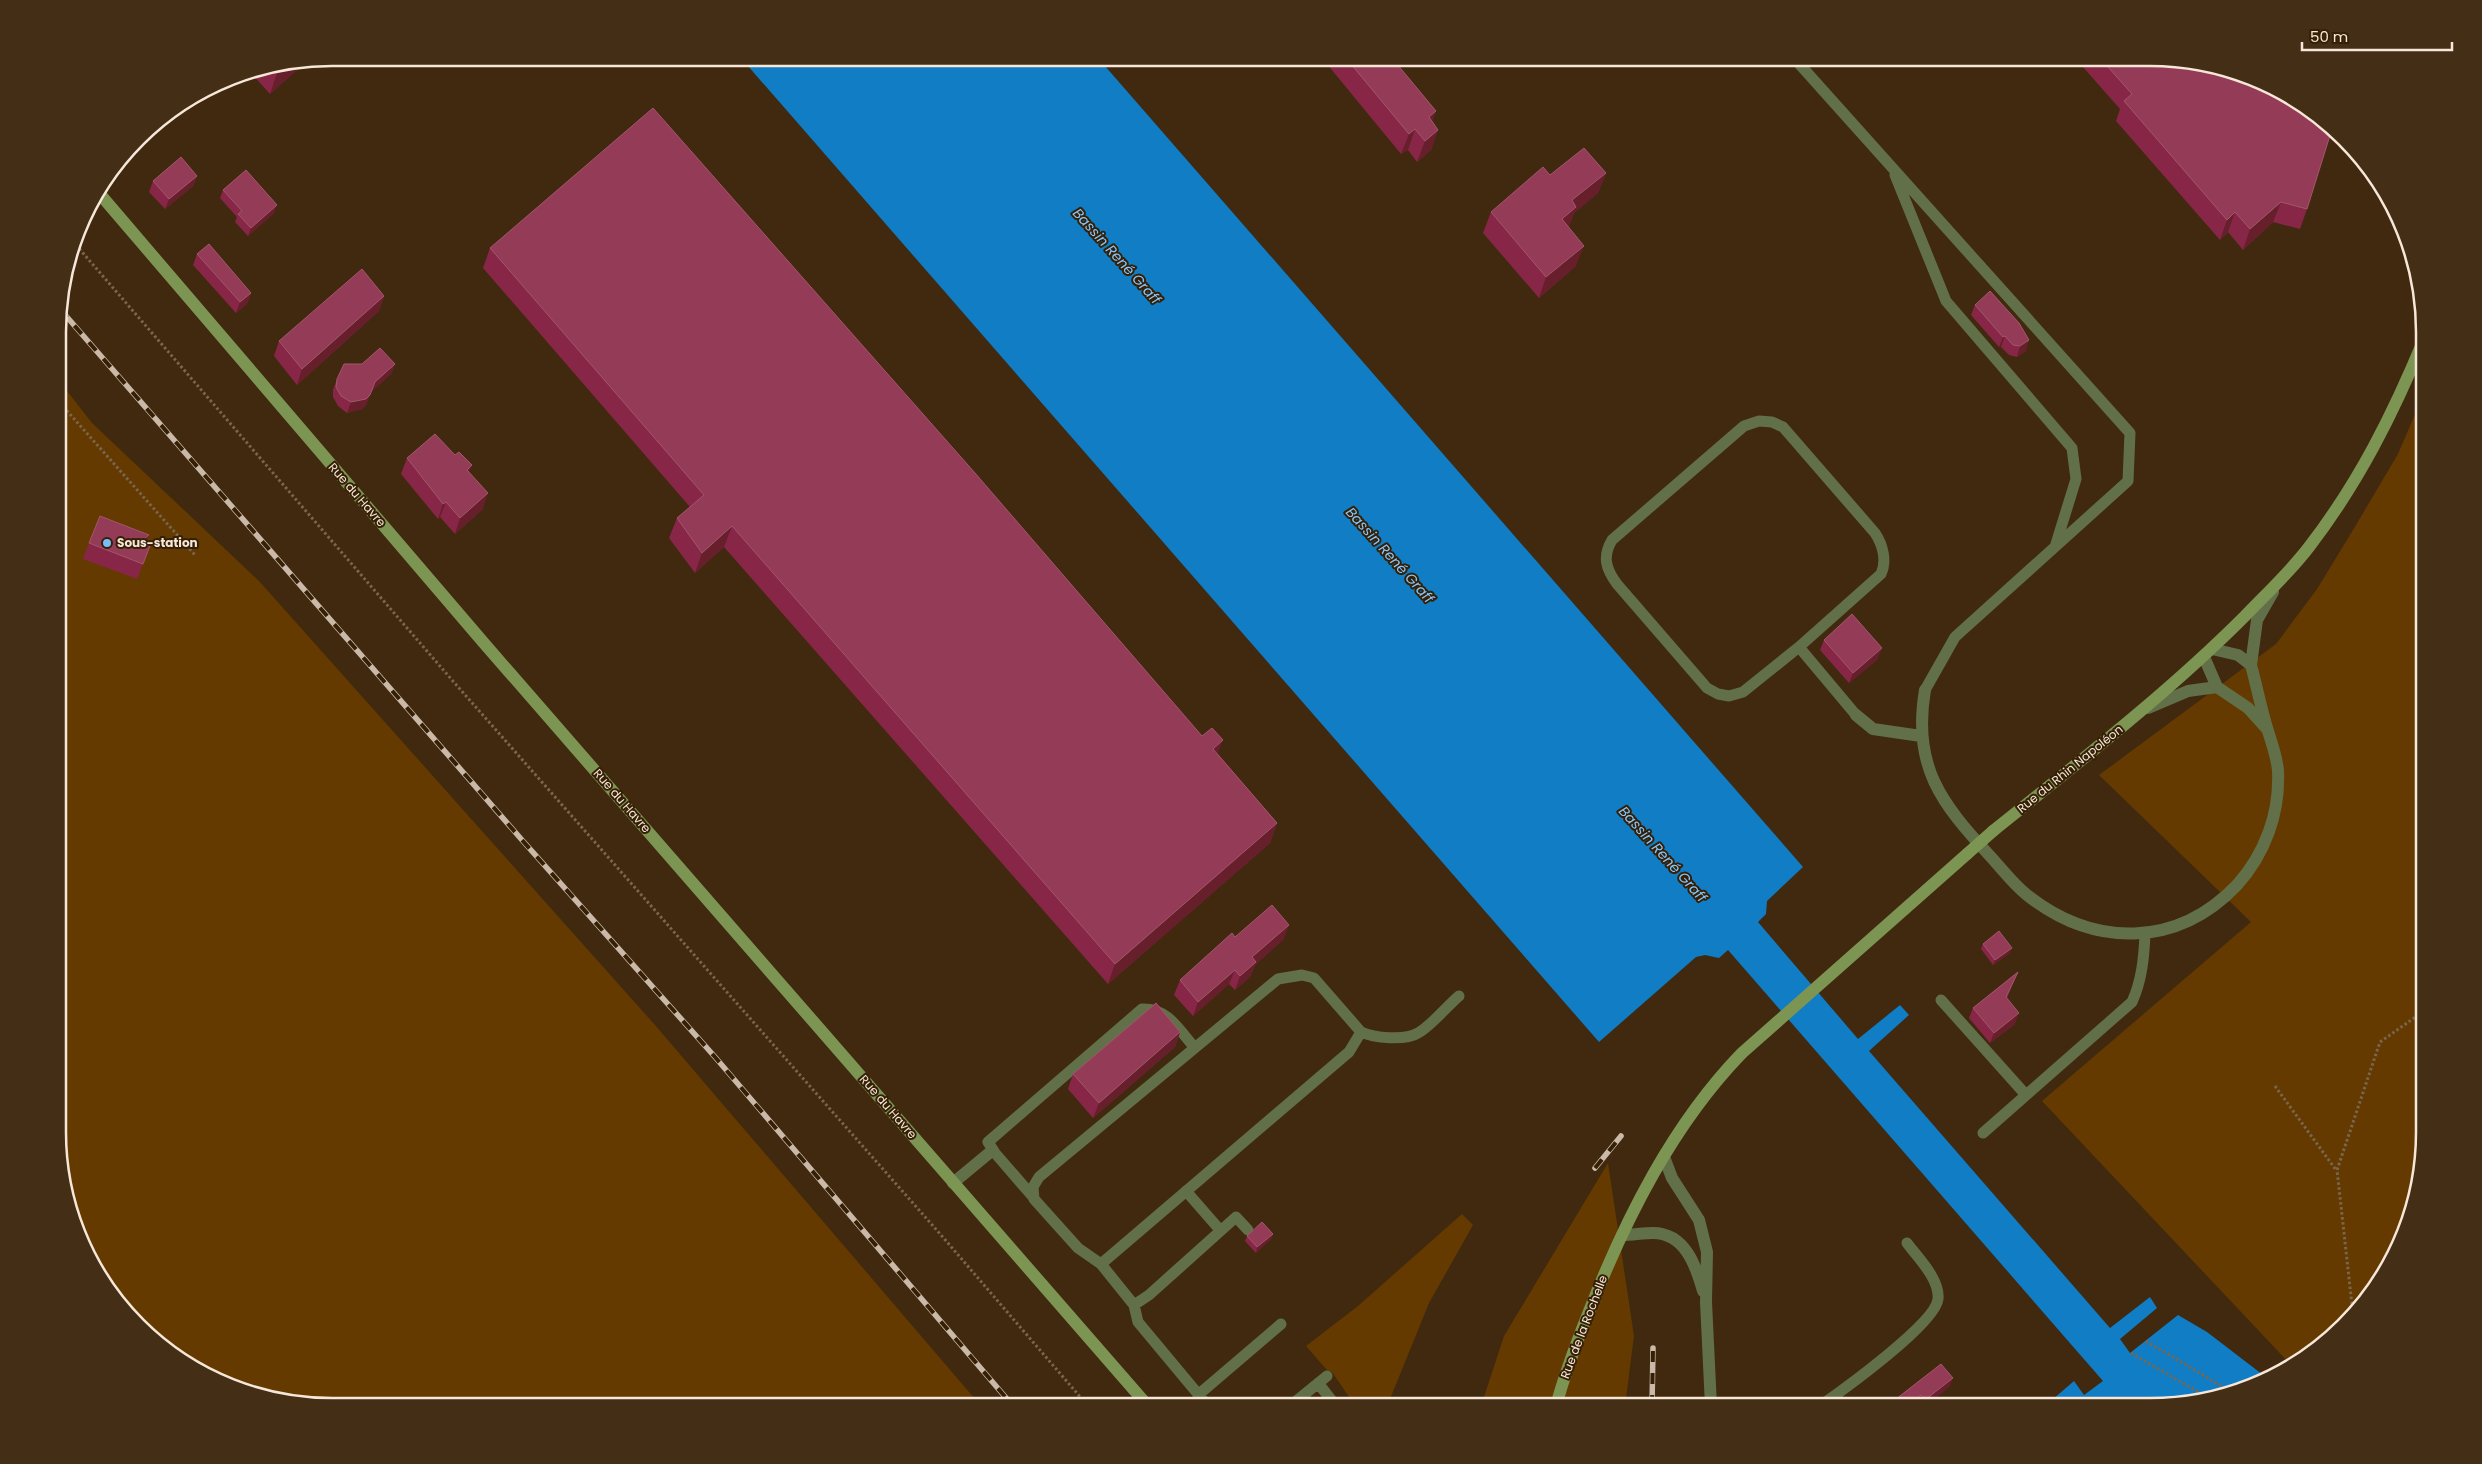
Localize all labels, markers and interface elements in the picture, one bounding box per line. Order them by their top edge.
scale bar [2302,20,2452,52]
text: 50 m [2310,26,2348,47]
water label: Bassin René Graff [1068,204,1167,309]
street label: Rue du Havre [325,459,390,530]
water label: Bassin René Graff [1341,503,1440,608]
place label: Sous-station [117,534,198,551]
marker: Sous-station [101,537,113,549]
street label: Rue du Rhin Napoléon [2013,721,2126,817]
street label: Rue du Havre [590,765,655,836]
water label: Bassin René Graff [1614,802,1713,907]
street label: Rue du Havre [856,1071,921,1142]
street label: Rue de la Rochelle [1556,1273,1611,1381]

